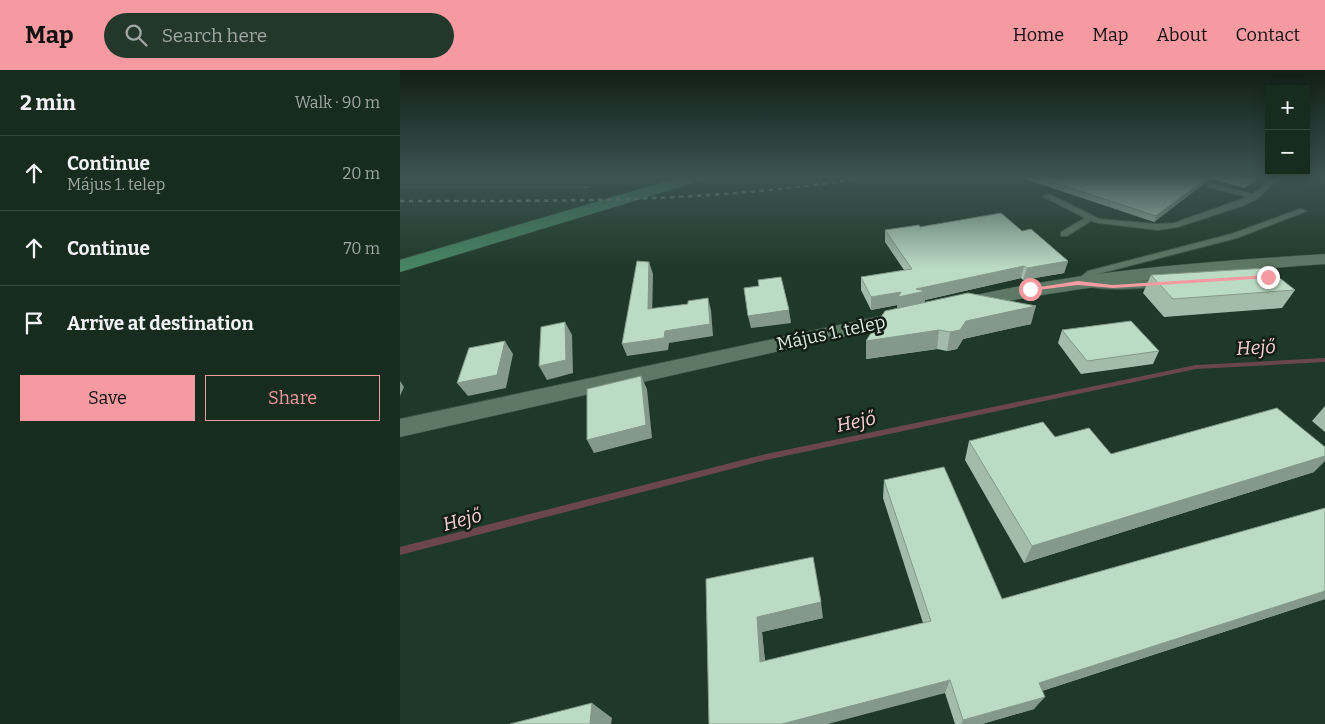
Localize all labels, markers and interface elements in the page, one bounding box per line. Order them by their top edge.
search box [104,13,454,58]
text: Map [25,21,74,49]
icon: search [122,21,150,49]
text: Search here [162,24,267,47]
text: Home [1013,24,1064,46]
text: Map [1092,24,1128,46]
text: About [1156,24,1207,46]
text: Contact [1235,24,1300,46]
map controls [1265,85,1310,175]
button: + [1265,85,1310,130]
text: 2 min [20,90,76,116]
text: Walk · 90 m [295,93,380,112]
button: − [1265,130,1310,175]
text: Continue [67,152,150,175]
icon: ahead [20,159,48,187]
text: 20 m [343,164,380,183]
text: Május 1. telep [67,175,165,194]
icon: ahead [20,234,48,262]
text: Continue [67,237,150,260]
text: 70 m [344,239,380,258]
route end [1257,266,1280,289]
route start [1019,278,1042,301]
icon: arrive [20,309,48,337]
street label: Május 1. telep [775,311,887,355]
text: Arrive at destination [67,312,254,335]
water label: Hejő [1236,335,1276,360]
button: Save [20,375,195,421]
button: Share [205,375,380,421]
water label: Hejő [834,406,878,437]
water label: Hejő [440,503,484,536]

